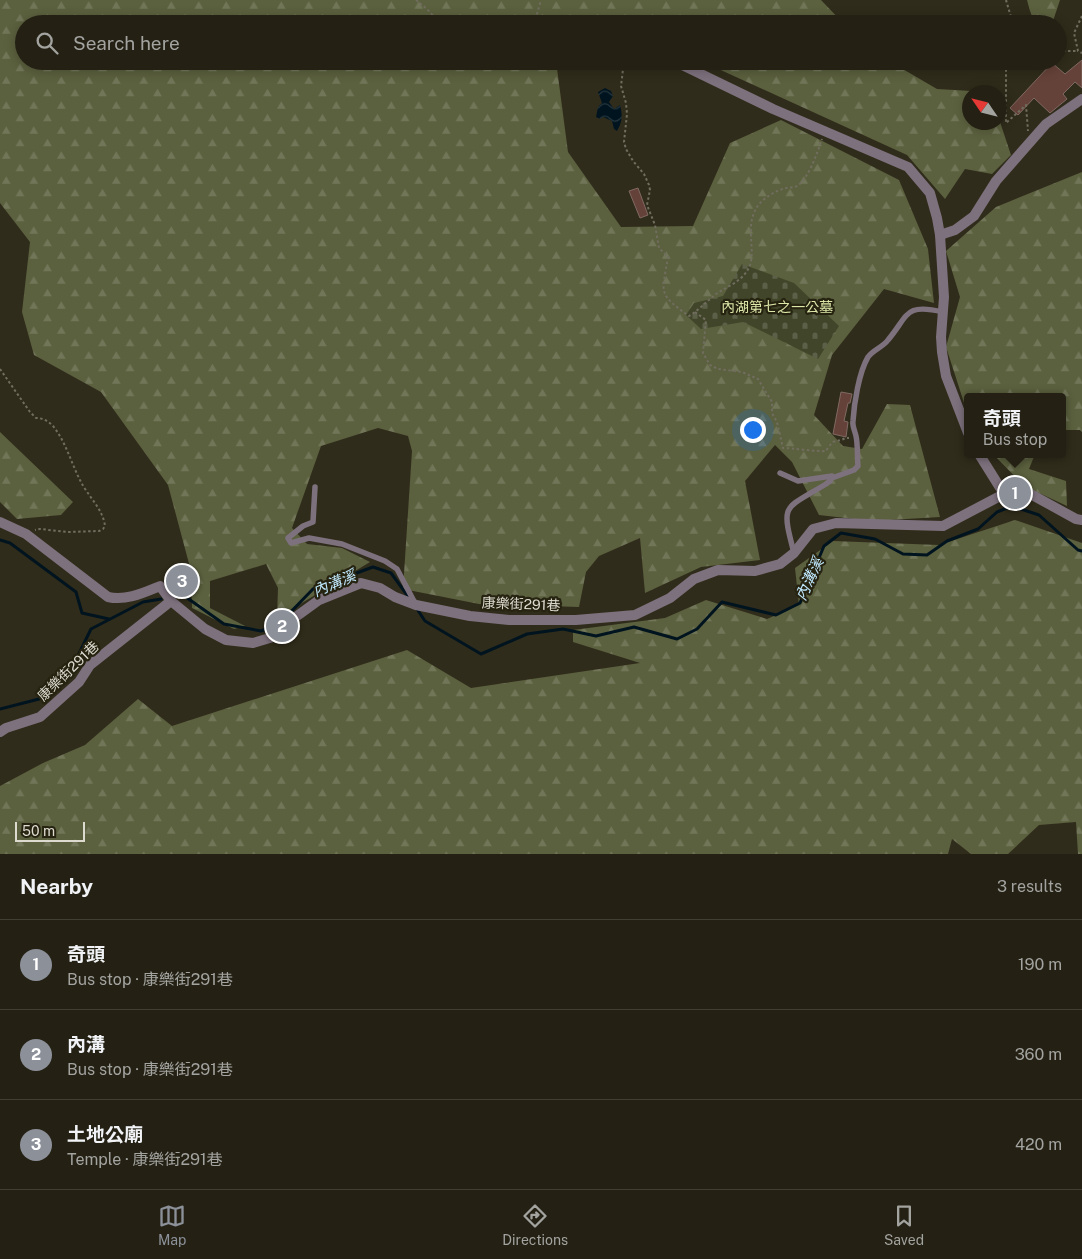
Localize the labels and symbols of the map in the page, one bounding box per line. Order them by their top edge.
north arrow [962,85,1007,130]
park label: 內湖第七之一公墓 [721,299,833,315]
your location [740,417,766,443]
pin: 1 [999,474,1031,512]
water label: 內溝溪 [792,553,827,603]
pin: 3 [166,562,198,600]
water label: 內溝溪 [310,566,360,600]
street label: 康樂街291巷 [481,595,561,613]
pin: 2 [266,607,298,645]
street label: 康樂街291巷 [34,638,102,704]
scale bar [15,819,85,842]

